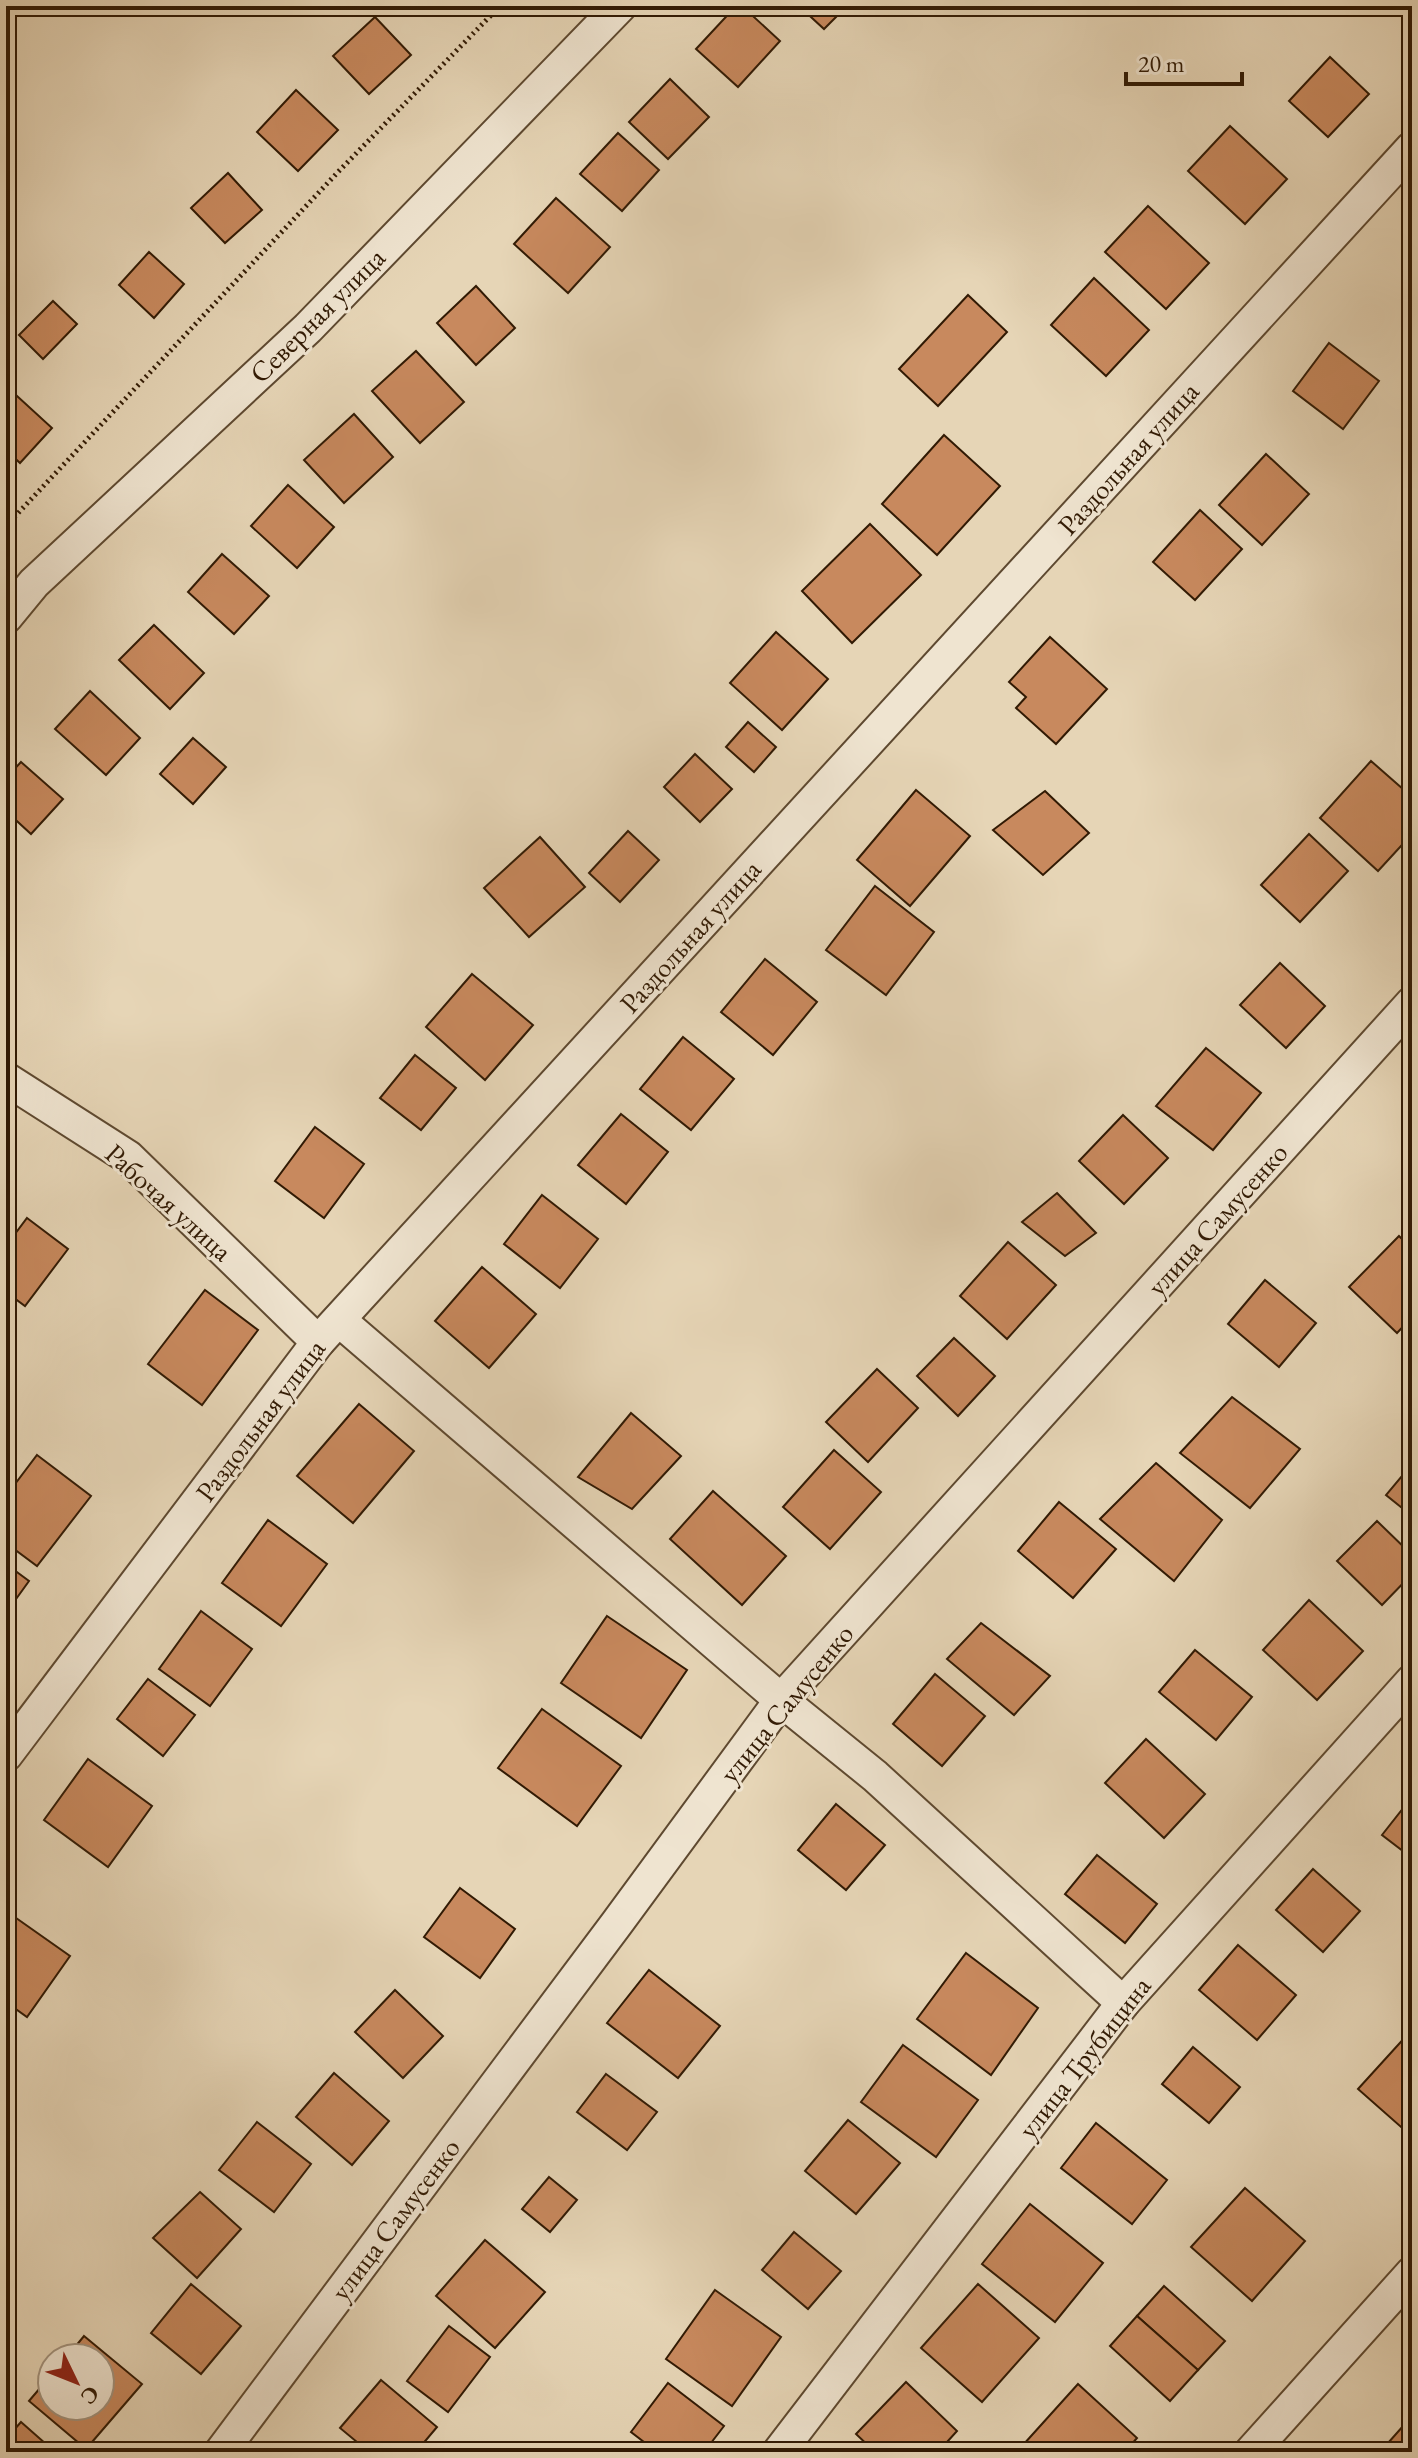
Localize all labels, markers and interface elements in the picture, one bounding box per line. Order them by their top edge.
scale bar [1126,36,1242,86]
text: 20 m [1138,48,1185,79]
street label: Северная улица [242,239,393,390]
street label: Раздольная улица [1049,373,1207,542]
street label: Раздольная улица [611,851,769,1020]
street label: Рабочая улица [98,1135,241,1269]
street label: улица Самусенко [1139,1135,1295,1303]
street label: Раздольная улица [187,1331,333,1509]
street label: улица Самусенко [711,1616,861,1790]
street label: улица Трубицина [1009,1968,1159,2145]
street label: улица Самусенко [322,2131,468,2307]
north arrow [36,2342,116,2422]
text: С [74,2380,106,2411]

